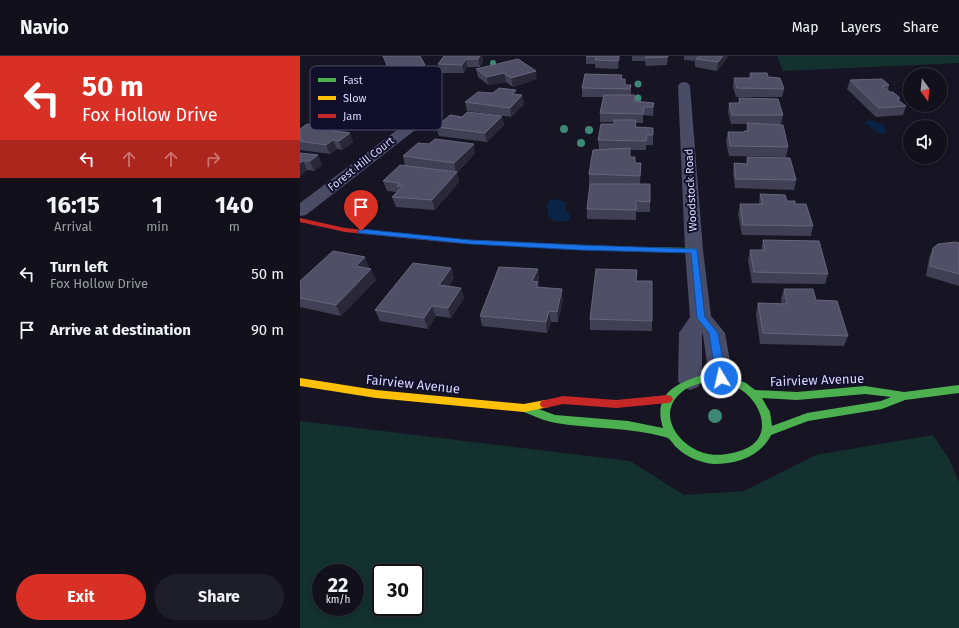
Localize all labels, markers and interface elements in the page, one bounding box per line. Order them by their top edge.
text: Navio [20,16,69,39]
text: Map [792,19,818,36]
text: Layers [840,19,881,36]
text: Share [903,19,939,36]
legend [310,66,442,130]
north arrow [903,68,947,112]
map controls [903,68,947,164]
text: 50 m [82,70,144,103]
icon: left [16,72,68,124]
text: Fast [343,74,363,87]
text: Slow [343,92,367,105]
text: Fox Hollow Drive [82,104,218,126]
text: Jam [343,110,362,123]
button: sound [903,120,947,164]
street label: Forest Hill Court [325,134,397,194]
icon: left [76,148,98,170]
icon: ahead [118,148,140,170]
icon: ahead [160,148,182,170]
icon: right [202,148,224,170]
street label: Woodstock Road [682,148,700,232]
pin [344,190,378,231]
text: 16:15 [46,191,100,219]
text: 1 [152,191,163,219]
text: 140 [215,191,254,219]
icon: arrive [350,196,372,218]
text: Arrival [54,219,92,234]
text: min [146,219,169,234]
text: m [229,219,240,234]
text: Turn left [50,258,108,276]
icon: left [16,263,38,285]
text: 50 m [251,265,284,283]
text: Fox Hollow Drive [50,276,148,291]
icon: arrive [16,319,38,341]
text: Arrive at destination [50,321,191,339]
text: 90 m [251,321,284,339]
position arrow [700,357,742,399]
street label: Fairview Avenue [770,371,864,389]
street label: Fairview Avenue [365,372,461,396]
speed limit sign: 30 [372,564,424,616]
text: 22 [328,573,348,597]
button: Exit [16,574,146,620]
button: Share [154,574,284,620]
text: km/h [326,594,350,606]

